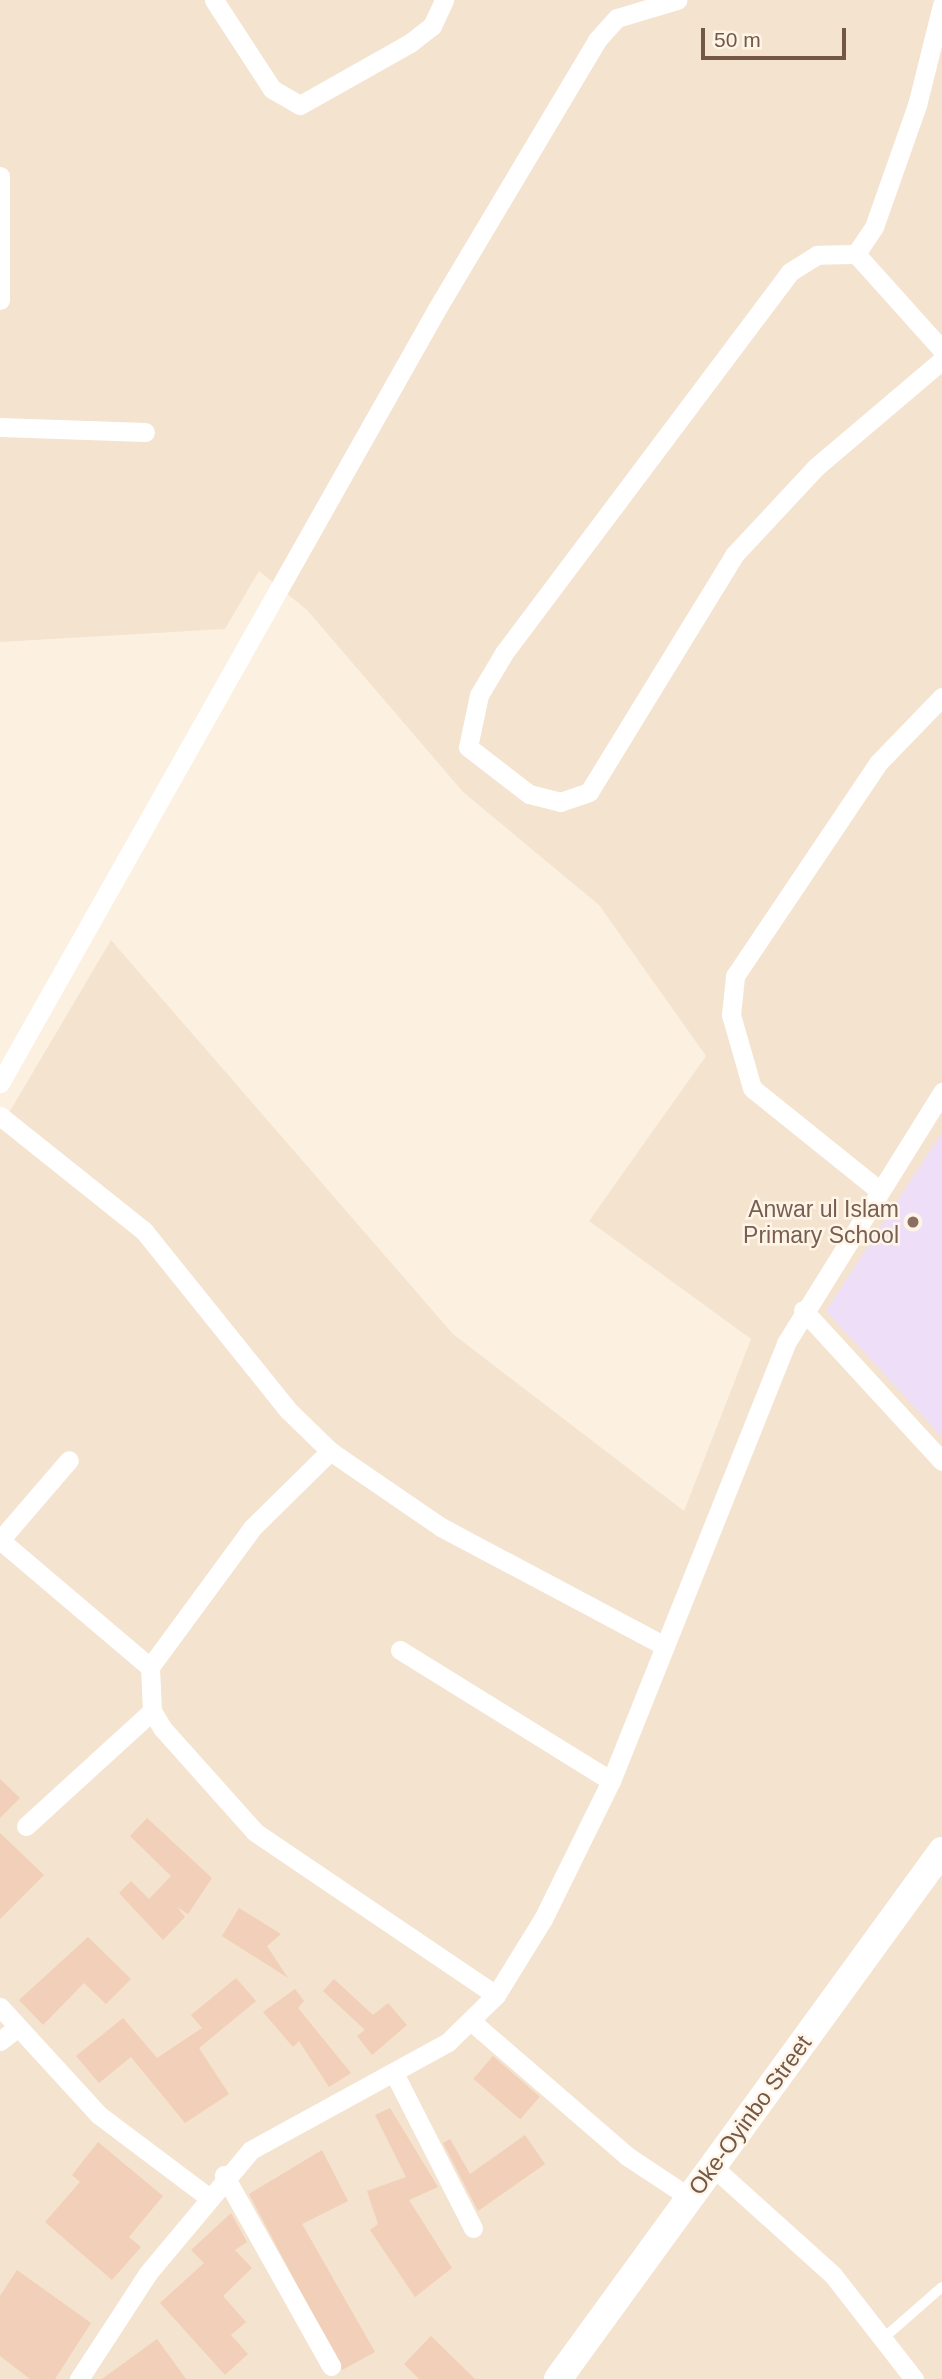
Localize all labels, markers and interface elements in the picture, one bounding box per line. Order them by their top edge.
scale bar [704,14,849,58]
text: 50 m [714,28,761,51]
place label: Anwar ul Islam Primary School [743,1195,899,1249]
marker: Anwar ul Islam Primary School [905,1214,921,1230]
street label: Oke-Oyinbo Street [683,2030,817,2200]

